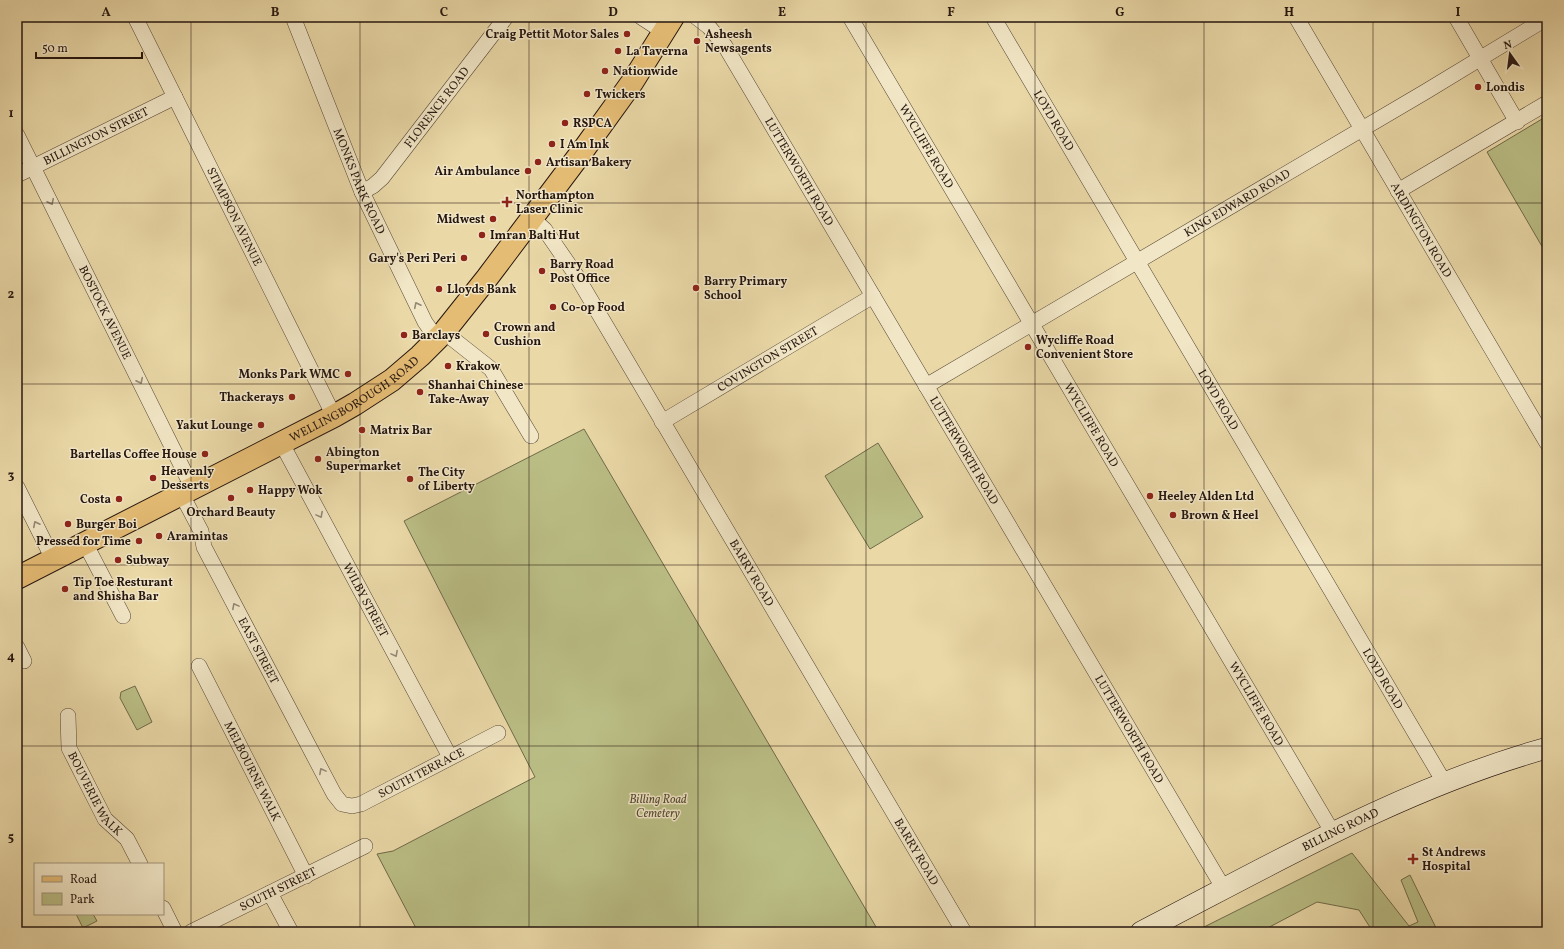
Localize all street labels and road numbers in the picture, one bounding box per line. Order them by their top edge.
street label: FLORENCE ROAD [401,64,474,151]
street label: LOYD ROAD [1029,88,1077,154]
street label: WYCLIFFE ROAD [894,102,957,192]
street label: BILLINGTON STREET [41,104,152,170]
street label: LUTTERWORTH ROAD [760,115,837,229]
street label: MONKS PARK ROAD [329,126,388,237]
street label: STIMPSON AVENUE [202,165,265,269]
street label: KING EDWARD ROAD [1181,166,1294,241]
street label: ARDINGTON ROAD [1386,180,1455,281]
street label: BOSTOCK AVENUE [74,263,134,362]
street label: COVINGTON STREET [715,323,822,396]
street label: WELLINGBOROUGH ROAD [287,353,423,446]
street label: LOYD ROAD [1193,367,1242,433]
street label: WYCLIFFE ROAD [1059,380,1122,471]
street label: LUTTERWORTH ROAD [925,394,1002,508]
street label: BARRY ROAD [725,537,777,610]
street label: WILBY STREET [338,560,391,640]
street label: EAST STREET [234,615,282,687]
street label: LOYD ROAD [1358,646,1406,713]
street label: WYCLIFFE ROAD [1225,659,1287,749]
street label: LUTTERWORTH ROAD [1090,672,1167,787]
street label: MELBOURNE WALK [220,719,284,824]
street label: SOUTH TERRACE [376,745,467,803]
street label: BOUVERIE WALK [63,749,125,840]
street label: BILLING ROAD [1299,805,1382,856]
street label: BARRY ROAD [890,816,942,889]
street label: SOUTH STREET [237,864,320,916]

